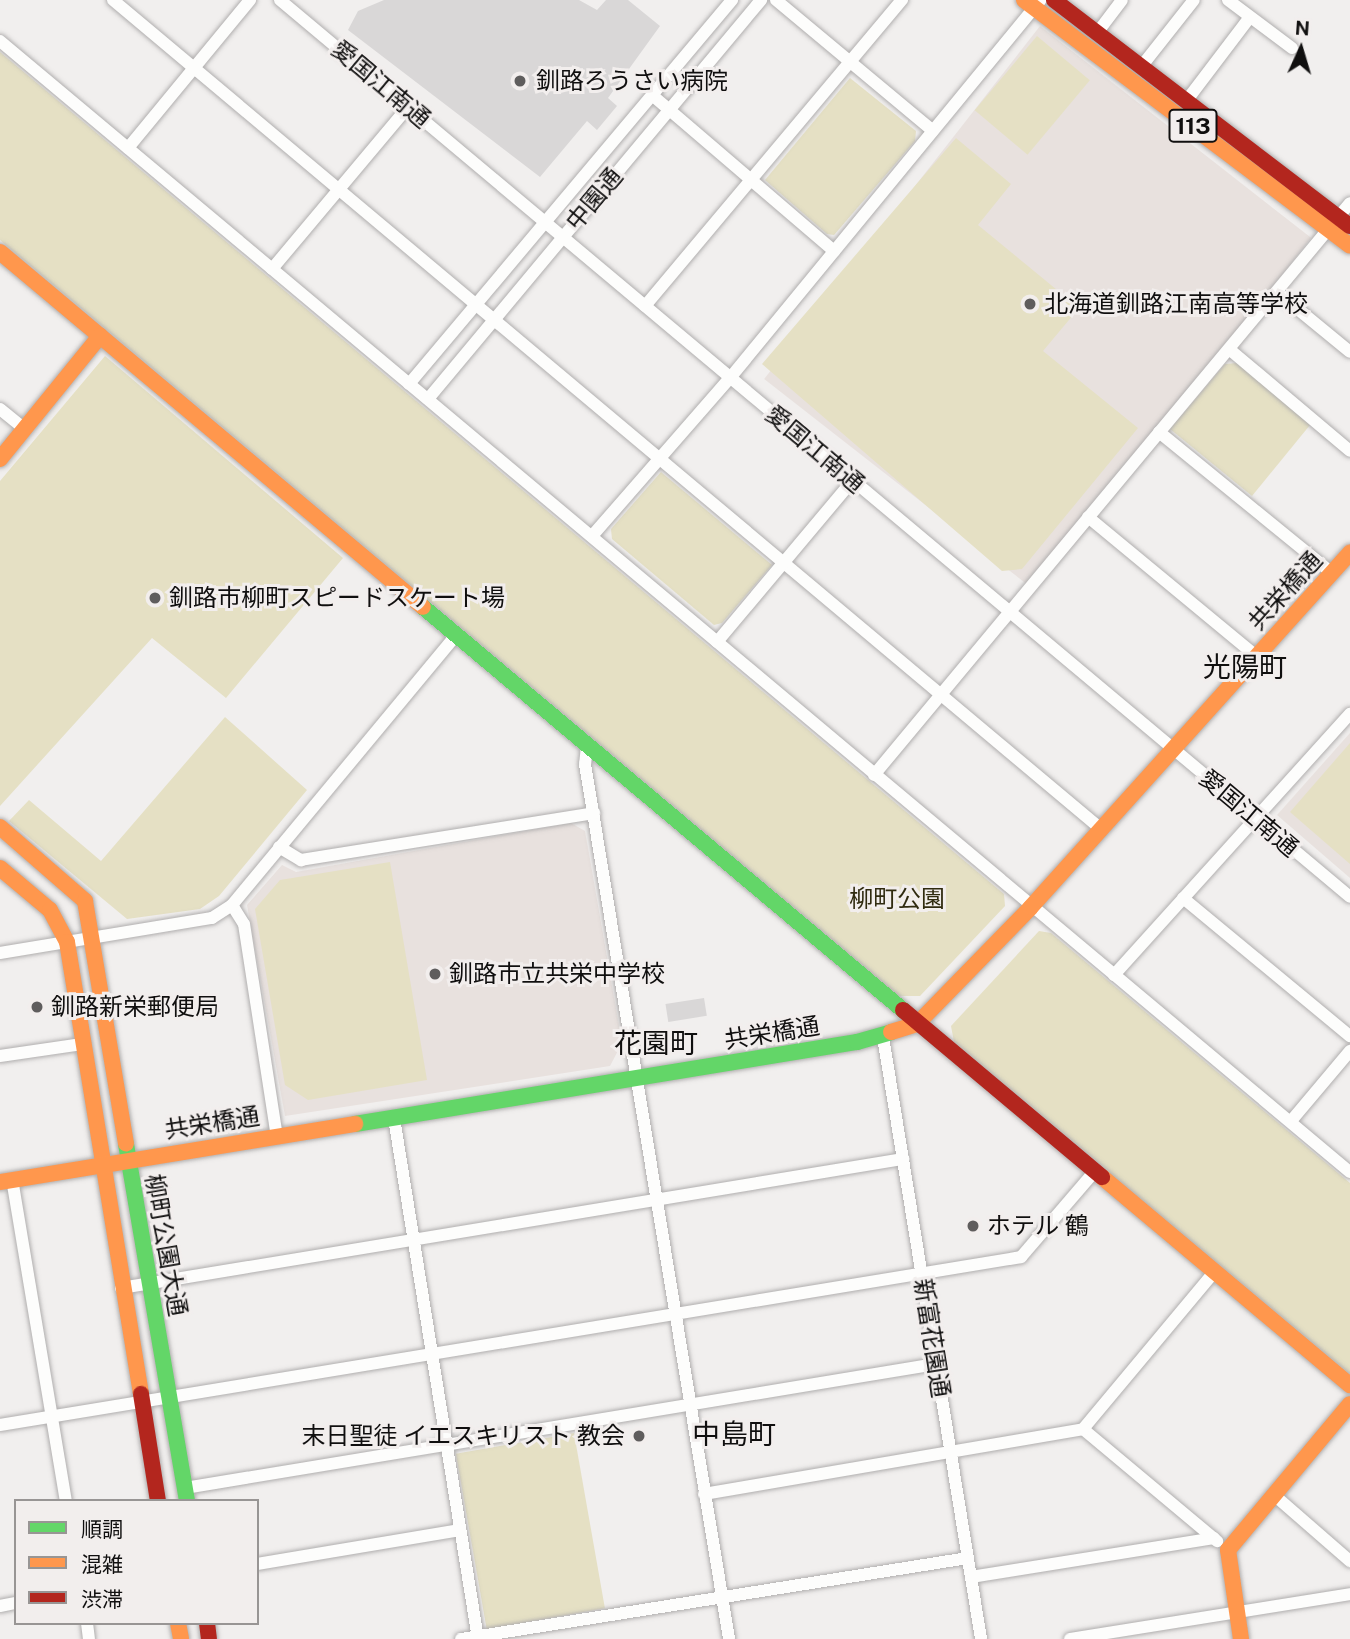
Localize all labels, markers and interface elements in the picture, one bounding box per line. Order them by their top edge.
north arrow [1266,14,1336,84]
text: N [1294,17,1311,40]
street label: 愛国江南通 [326,34,436,134]
place label: 釧路ろうさい病院 [536,67,728,95]
marker: 釧路ろうさい病院 [510,71,530,91]
road number: 113 [1168,106,1218,146]
street label: 中園通 [560,162,628,236]
place label: 北海道釧路江南高等学校 [1044,290,1308,318]
marker: 北海道釧路江南高等学校 [1022,296,1038,312]
street label: 愛国江南通 [760,399,870,499]
street label: 共栄橋通 [1242,546,1328,636]
place label: 釧路市柳町スピードスケート場 [169,584,505,612]
marker: 釧路市柳町スピードスケート場 [147,590,163,606]
district label: 光陽町 [1203,650,1287,684]
street label: 愛国江南通 [1194,763,1304,863]
park label: 柳町公園 [849,885,945,913]
place label: 釧路市立共栄中学校 [449,960,665,988]
marker: 釧路市立共栄中学校 [427,966,443,982]
place label: 釧路新栄郵便局 [51,993,219,1021]
marker: 釧路新栄郵便局 [29,999,45,1015]
street label: 共栄橋通 [722,1011,822,1055]
district label: 花園町 [614,1026,698,1060]
street label: 共栄橋通 [162,1101,262,1145]
street label: 柳町公園大通 [139,1172,193,1318]
place label: ホテル 鶴 [987,1212,1089,1240]
marker: ホテル 鶴 [965,1218,981,1234]
street label: 新富花園通 [908,1276,956,1400]
district label: 中島町 [692,1417,776,1451]
place label: 末日聖徒 イエスキリスト 教会 [301,1422,625,1450]
marker: 末日聖徒 イエスキリスト 教会 [631,1428,647,1444]
legend [14,1499,259,1625]
text: 順調 [81,1517,123,1542]
text: 混雑 [81,1552,123,1577]
text: 渋滞 [81,1587,123,1612]

